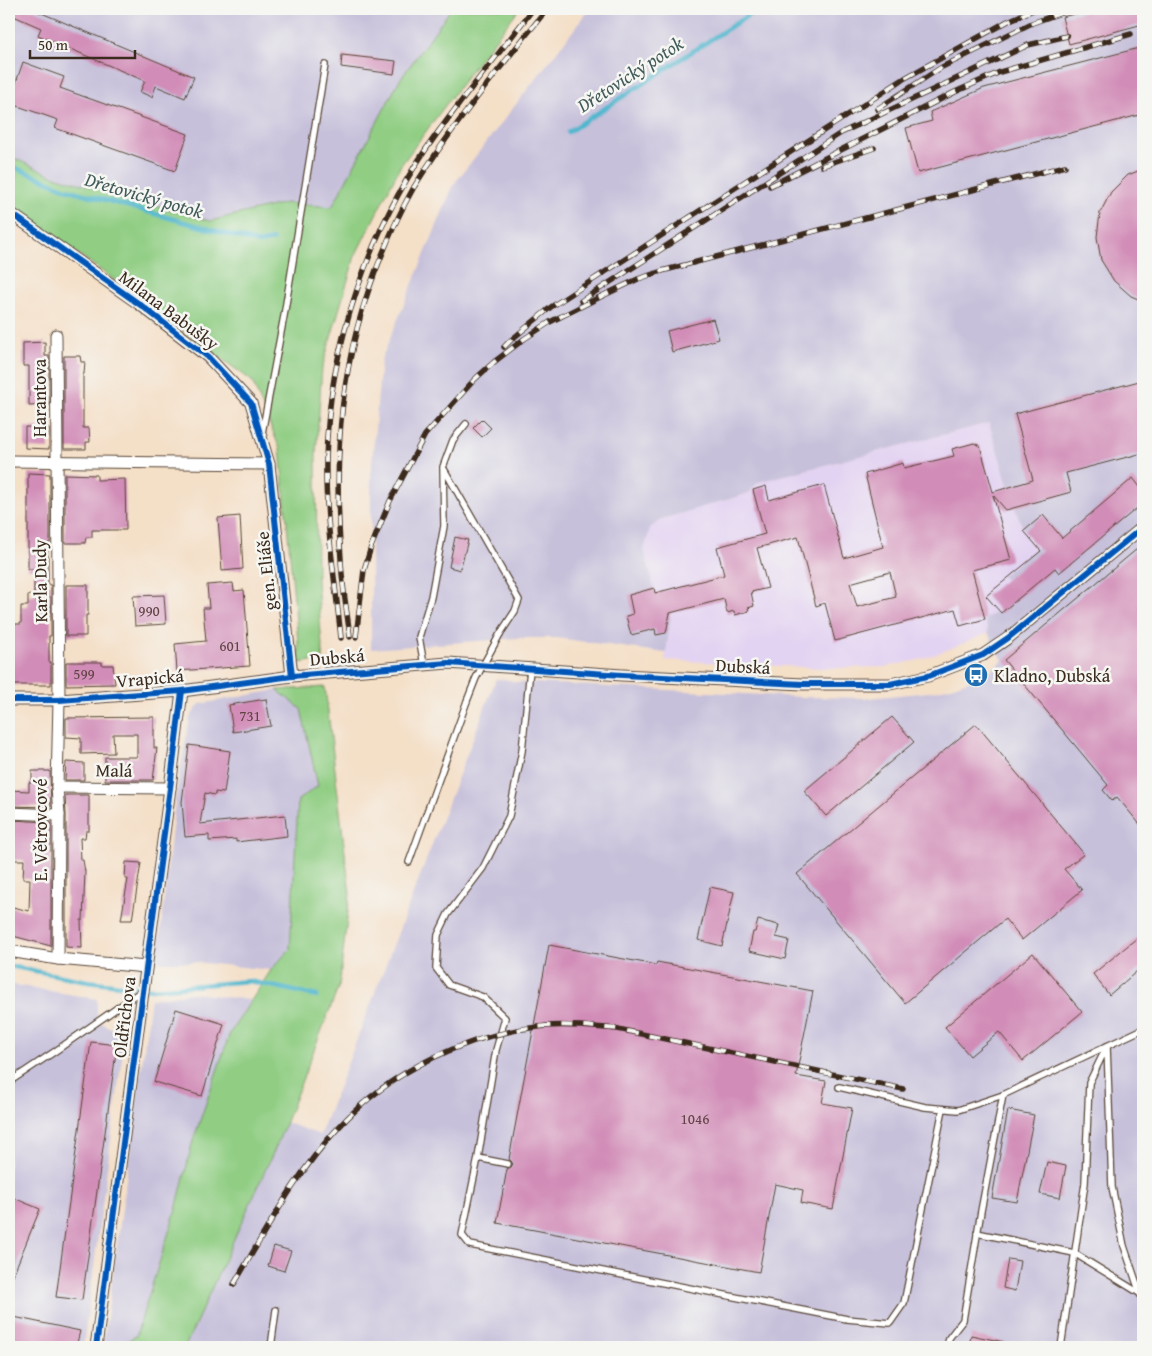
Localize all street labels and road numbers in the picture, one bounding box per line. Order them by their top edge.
street label: Milana Babušky [113,263,225,357]
street label: Harantova [26,358,53,437]
street label: gen. Eliáše [248,530,284,612]
street label: Karla Dudy [26,539,54,623]
street label: Dubská [309,641,366,673]
street label: Dubská [715,651,772,681]
street label: Vrapická [115,662,185,694]
street label: Malá [95,756,133,784]
street label: E. Větrovcové [27,778,54,882]
street label: Oldřichova [106,974,142,1059]

